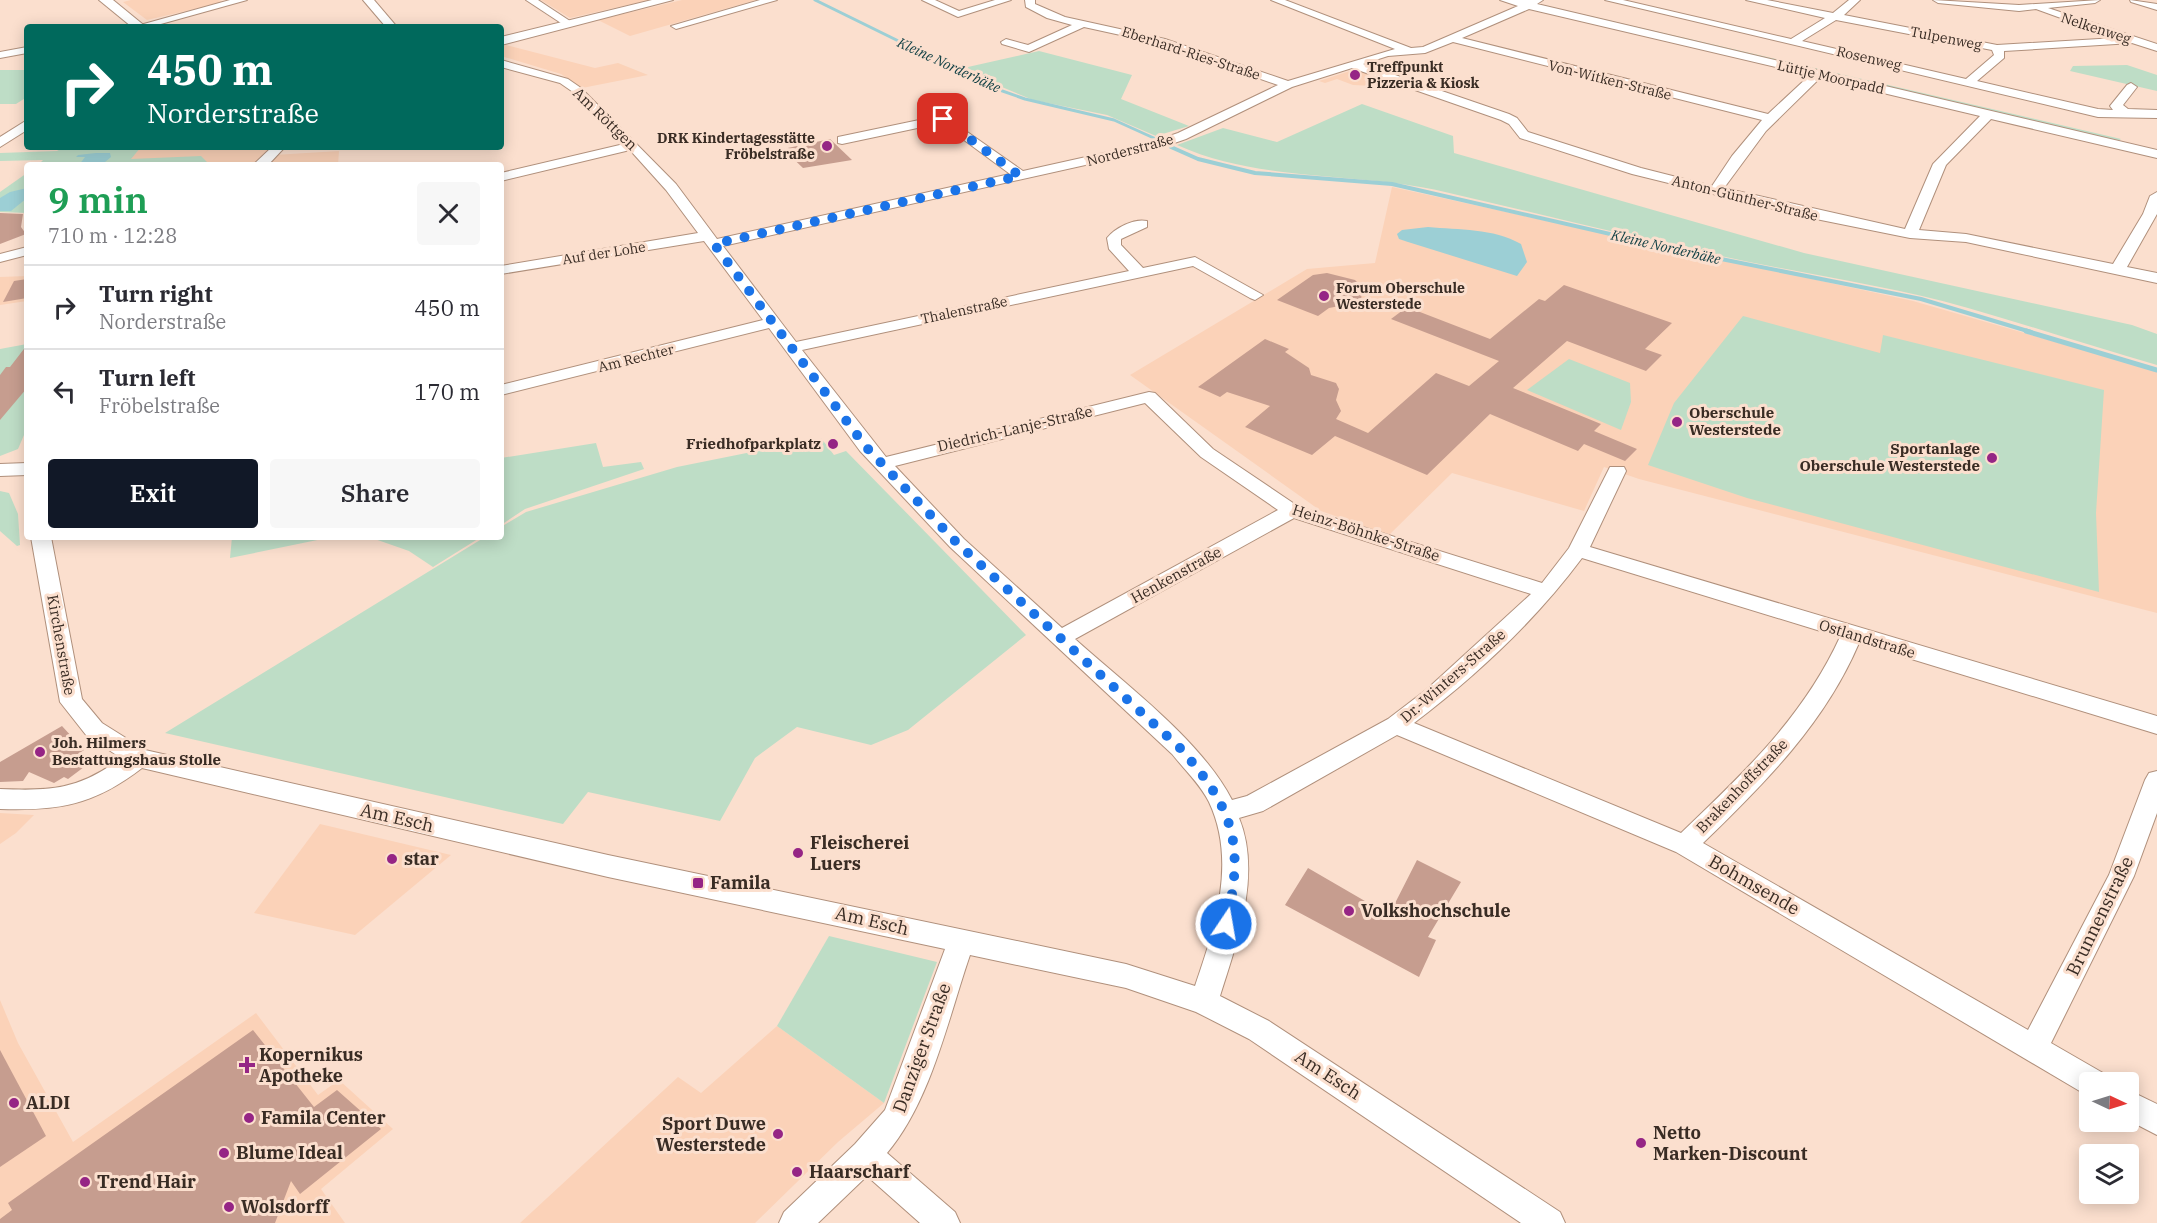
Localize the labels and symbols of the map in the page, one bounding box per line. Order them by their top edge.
street label: Nelkenweg [2059,8,2134,48]
street label: Eberhard-Ries-Straße [1119,22,1263,84]
street label: Tulpenweg [1909,22,1984,54]
water label: Kleine Norderbäke [894,33,1004,97]
street label: Rosenweg [1835,42,1904,74]
street label: Von-Witken-Straße [1547,56,1673,104]
street label: Lüttje Moorpadd [1776,56,1887,98]
place label: Treffpunkt Pizzeria & Kiosk [1367,58,1480,92]
marker: Treffpunkt Pizzeria & Kiosk [1348,68,1362,82]
street label: Am Röttgen [569,83,642,154]
pin [917,93,968,144]
place label: DRK Kindertagesstätte Fröbelstraße [657,129,815,163]
street label: Norderstraße [1085,130,1175,170]
marker: DRK Kindertagesstätte Fröbelstraße [820,139,834,153]
street label: Anton-Günther-Straße [1670,171,1820,225]
water label: Kleine Norderbäke [1608,225,1723,269]
street label: Auf der Lohe [561,238,647,268]
place label: Forum Oberschule Westerstede [1336,279,1465,313]
marker: Forum Oberschule Westerstede [1317,289,1331,303]
street label: Thalenstraße [919,292,1009,328]
street label: Am Rechter [596,340,677,376]
street label: Diedrich-Lanje-Straße [935,401,1094,456]
place label: Oberschule Westerstede [1689,403,1781,439]
marker: Oberschule Westerstede [1670,415,1684,429]
place label: Friedhofparkplatz [686,434,821,453]
marker: Friedhofparkplatz [826,437,840,451]
place label: Sportanlage Oberschule Westerstede [1799,439,1980,475]
marker: Sportanlage Oberschule Westerstede [1985,451,1999,465]
street label: Heinz-Böhnke-Straße [1290,500,1442,565]
street label: Henkenstraße [1127,542,1224,607]
street label: Kirchenstraße [43,593,80,697]
street label: Ostlandstraße [1817,615,1918,662]
street label: Dr.-Winters-Straße [1396,625,1509,726]
place label: Joh. Hilmers Bestattungshaus Stolle [52,733,221,769]
street label: Brakenhoffstraße [1692,734,1792,837]
marker: Joh. Hilmers Bestattungshaus Stolle [33,745,47,759]
street label: Am Esch [358,798,436,837]
place label: Fleischerei Luers [810,831,909,875]
marker: Fleischerei Luers [791,846,805,860]
place label: star [404,847,439,870]
street label: Bohmsende [1705,849,1804,920]
marker: star [385,852,399,866]
street label: Brunnenstraße [2061,852,2138,979]
place label: Famila [710,871,771,894]
marker: Famila [691,876,705,890]
position arrow [1194,892,1258,956]
place label: Volkshochschule [1361,899,1511,922]
street label: Am Esch [833,901,911,940]
marker: Volkshochschule [1342,904,1356,918]
street label: Danziger Straße [887,980,956,1116]
place label: Kopernikus Apotheke [259,1043,363,1087]
street label: Am Esch [1291,1045,1366,1105]
marker: Kopernikus Apotheke [240,1058,254,1072]
north arrow [2079,1072,2139,1132]
place label: ALDI [26,1091,70,1114]
marker: ALDI [7,1096,21,1110]
place label: Famila Center [261,1106,386,1129]
marker: Famila Center [242,1111,256,1125]
place label: Sport Duwe Westerstede [656,1112,766,1156]
place label: Netto Marken-Discount [1653,1121,1808,1165]
marker: Sport Duwe Westerstede [771,1127,785,1141]
marker: Netto Marken-Discount [1634,1136,1648,1150]
place label: Blume Ideal [236,1141,343,1164]
marker: Blume Ideal [217,1146,231,1160]
place label: Haarscharf [809,1160,912,1183]
marker: Haarscharf [790,1165,804,1179]
place label: Trend Hair [97,1170,196,1193]
marker: Trend Hair [78,1175,92,1189]
place label: Wolsdorff [241,1195,331,1218]
marker: Wolsdorff [222,1200,236,1214]

